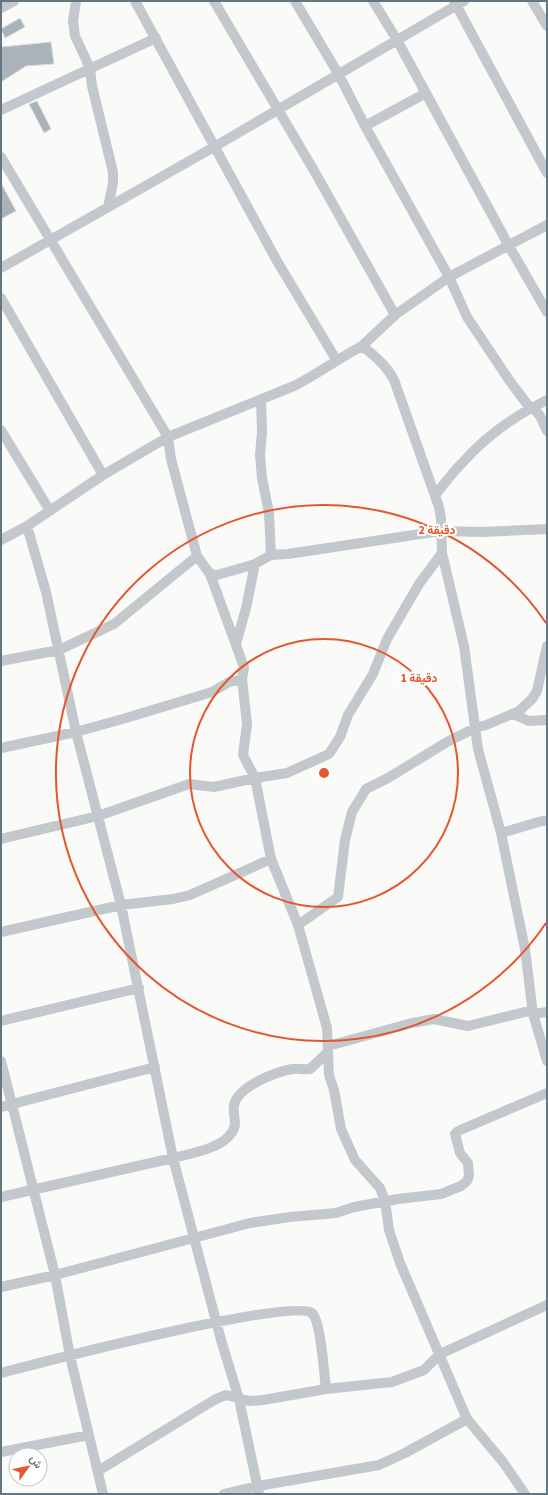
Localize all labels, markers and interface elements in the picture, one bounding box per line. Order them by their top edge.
text: 2 دقيقة [418,522,456,539]
text: 1 دقيقة [400,670,438,687]
centre of rings [317,766,331,780]
north arrow [8,1447,48,1487]
text: ش [26,1452,46,1471]

